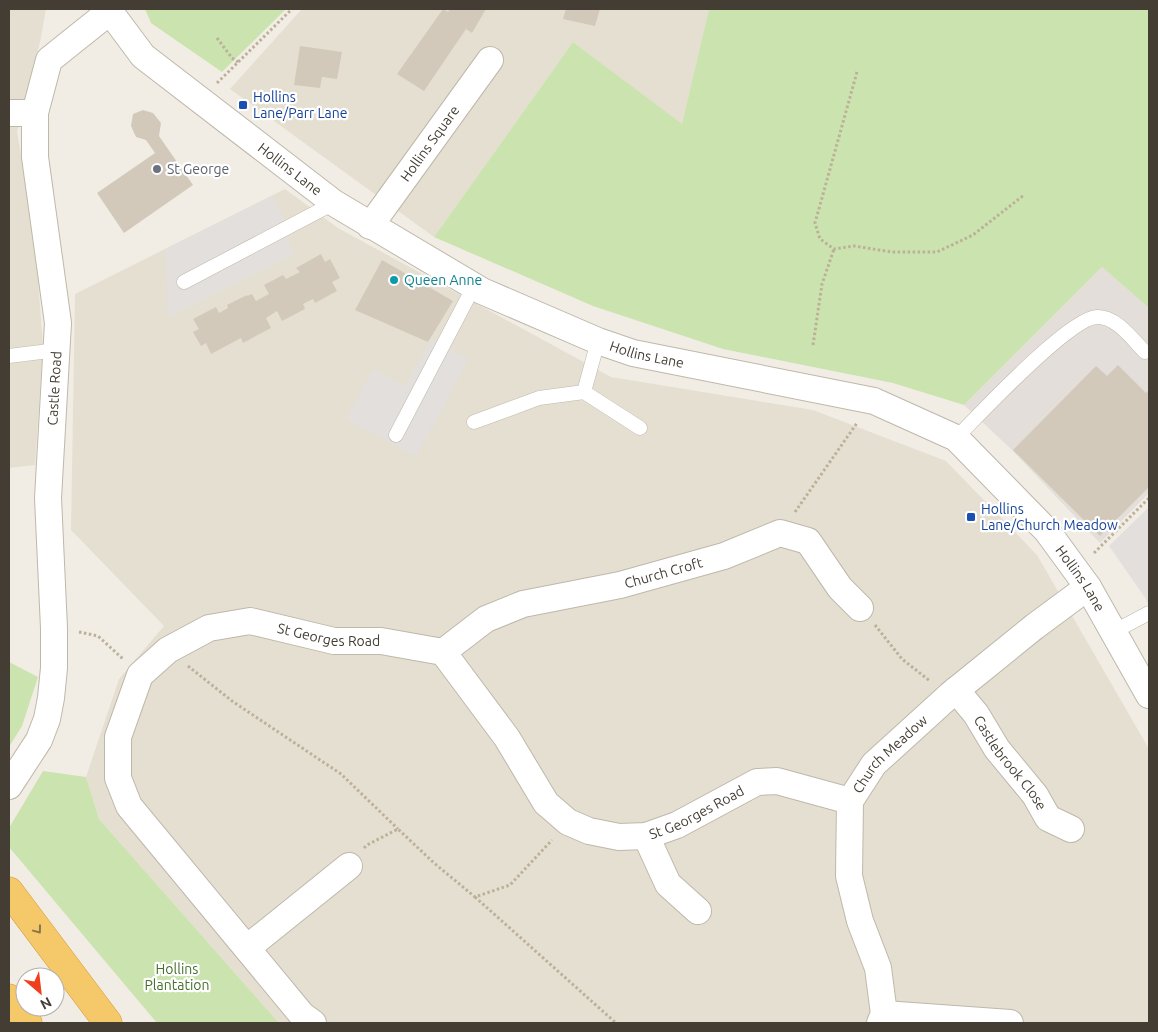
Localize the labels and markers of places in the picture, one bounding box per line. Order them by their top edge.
place label: Hollins Lane/Parr Lane [253,89,348,121]
marker: Hollins Lane/Parr Lane [237,99,249,111]
place label: St George [167,161,229,177]
marker: St George [151,163,163,175]
place label: Queen Anne [404,272,482,288]
marker: Queen Anne [388,274,400,286]
place label: Hollins Lane/Church Meadow [981,501,1118,533]
marker: Hollins Lane/Church Meadow [965,511,977,523]

